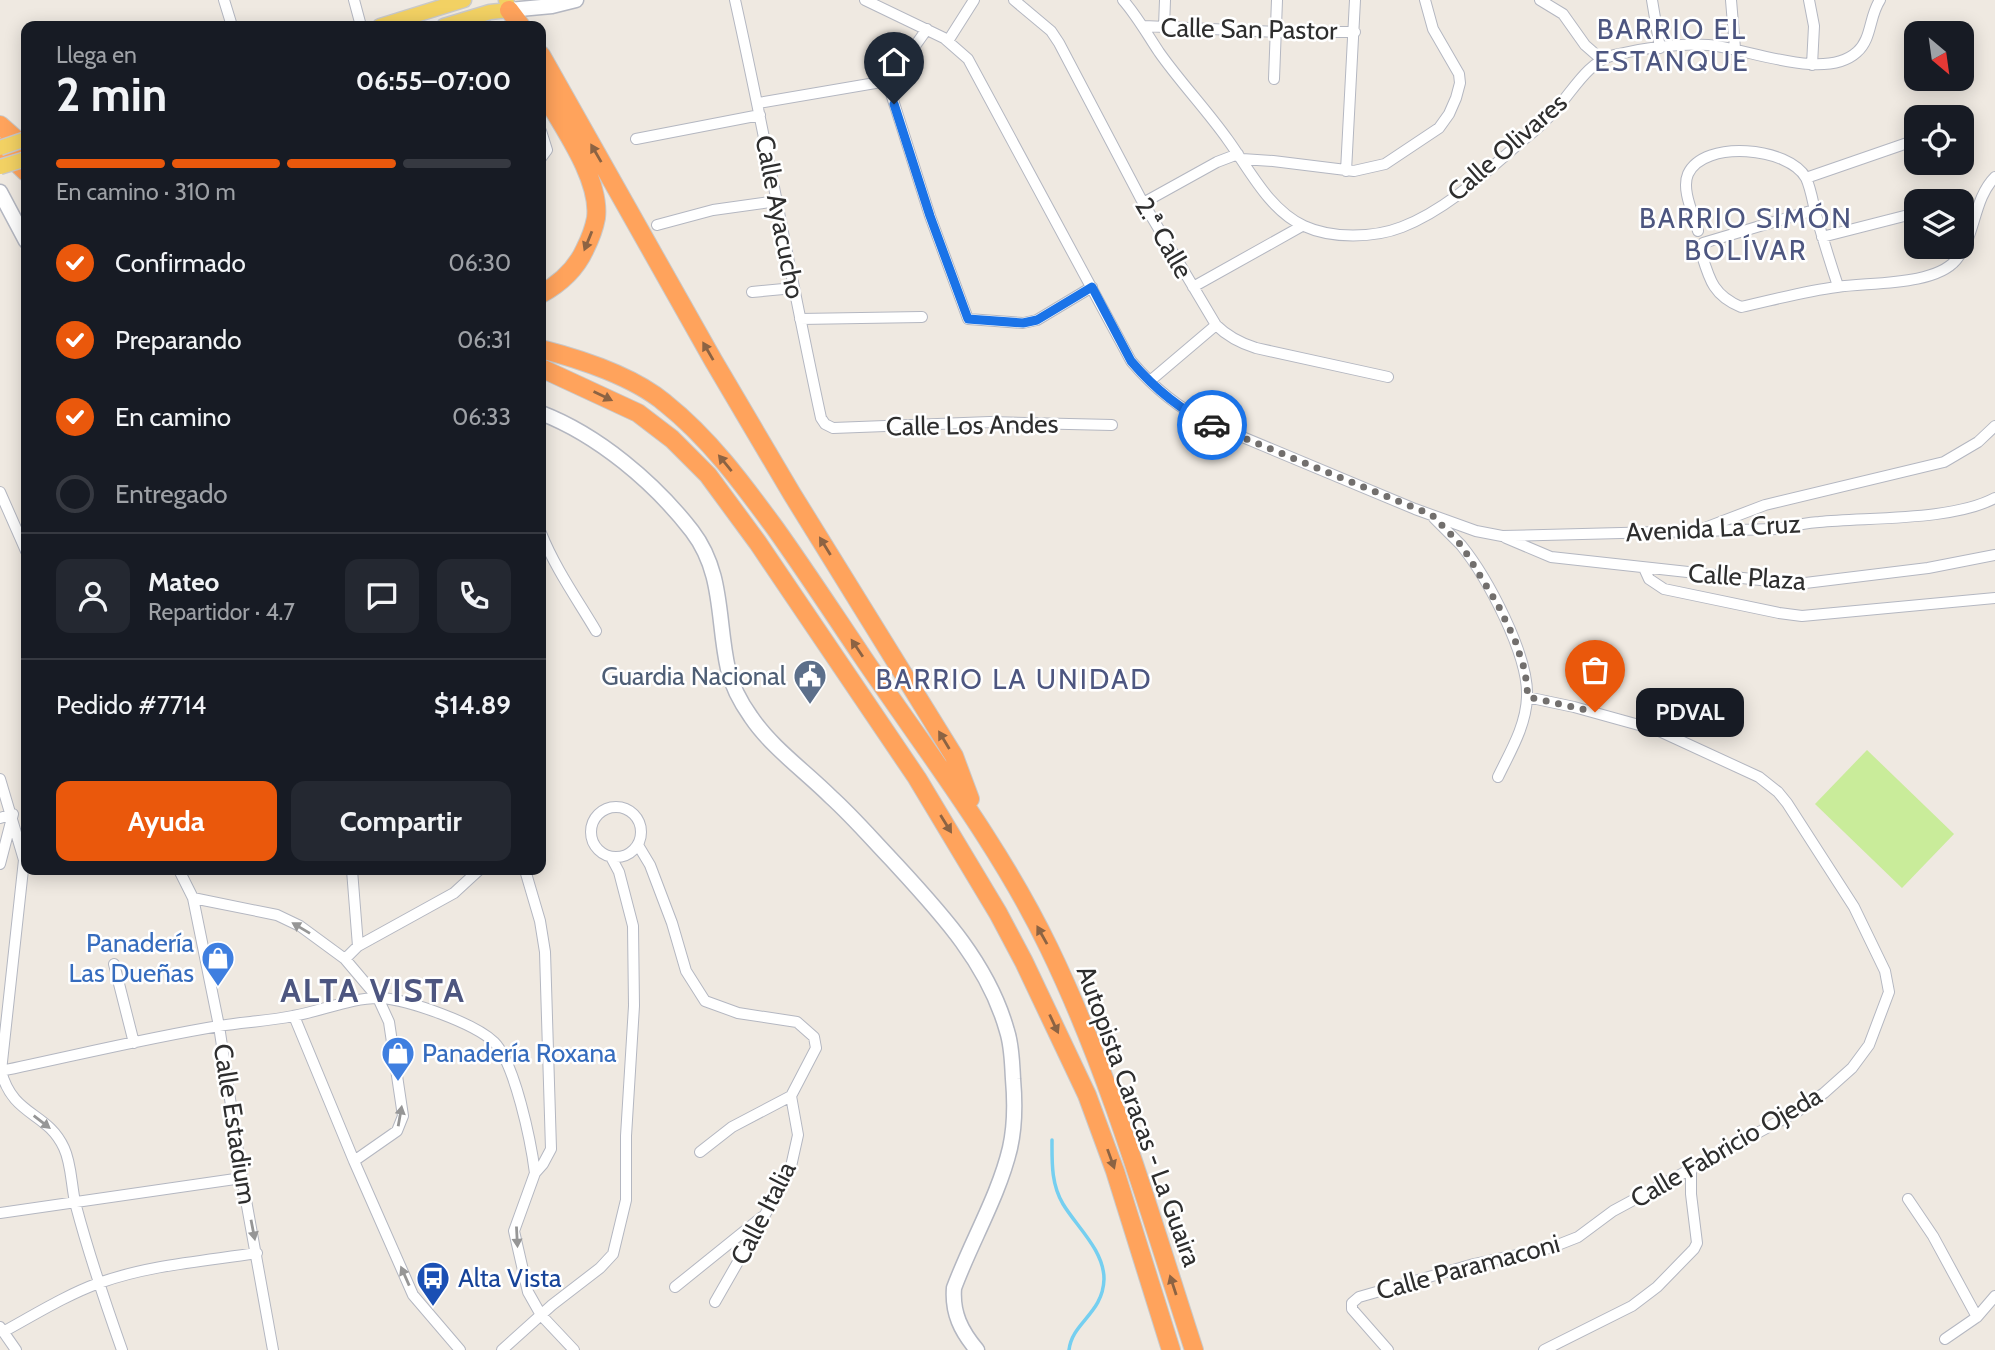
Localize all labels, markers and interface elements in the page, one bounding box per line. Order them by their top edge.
street label: Calle San Pastor [1160,11,1338,47]
district label: BARRIO EL ESTANQUE [1594,12,1750,78]
north arrow [1904,21,1974,91]
map controls [1904,21,1974,259]
pin [864,32,924,104]
text: Llega en [56,41,137,69]
icon: home [875,43,913,81]
text: 06:55–07:00 [356,65,511,97]
text: 2 min [56,67,167,123]
street label: Calle Olivares [1441,86,1574,208]
button: locate [1904,105,1974,175]
street label: Calle Ayacucho [748,133,812,301]
one-way arrow [590,143,602,163]
text: En camino · 310 m [56,178,236,206]
button: layers [1904,189,1974,259]
street label: 2.ª Calle [1128,192,1200,284]
district label: BARRIO SIMÓN BOLÍVAR [1639,201,1853,267]
one-way arrow [583,231,594,252]
icon: check [56,244,94,282]
text: Confirmado [115,247,246,279]
text: 06:30 [449,249,511,277]
icon: check [56,321,94,359]
text: Preparando [115,324,242,356]
text: 06:31 [457,326,511,354]
one-way arrow [702,341,714,361]
one-way arrow [593,390,613,402]
courier [1177,390,1247,460]
icon: check [56,398,94,436]
text: En camino [115,401,231,433]
text: 06:33 [452,403,511,431]
icon: car [1193,406,1231,444]
street label: Calle Los Andes [885,407,1059,443]
one-way arrow [718,455,733,473]
text: Entregado [115,478,228,510]
street label: Avenida La Cruz [1625,507,1801,549]
one-way arrow [818,537,831,556]
street label: Calle Plaza [1687,557,1807,597]
button: person [56,559,130,633]
button: chat [345,559,419,633]
button: phone [437,559,511,633]
text: Mateo [148,566,219,598]
text: Repartidor · 4.7 [148,598,295,626]
one-way arrow [851,639,864,658]
pin [1565,640,1625,712]
icon: bag [1576,651,1614,689]
public building icon: Guardia Nacional [791,657,829,706]
place label: Guardia Nacional [601,660,786,692]
district label: BARRIO LA UNIDAD [875,662,1153,696]
callout: PDVAL [1637,688,1746,736]
text: Pedido #7714 [56,689,206,721]
text: $14.89 [434,689,511,721]
text: PDVAL [1655,698,1725,726]
one-way arrow [938,730,951,749]
button: Ayuda [56,781,277,861]
button: Compartir [291,781,511,861]
one-way arrow [939,814,952,833]
one-way arrow [291,921,310,934]
one-way arrow [1036,925,1048,945]
place label: Panadería Las Dueñas [68,927,195,989]
shop icon: Panadería Las Dueñas [199,939,237,988]
street label: Autopista Caracas - La Guaira [1070,961,1209,1271]
district label: ALTA VISTA [280,970,466,1010]
one-way arrow [1048,1014,1059,1034]
shop icon: Panadería Roxana [379,1034,417,1083]
place label: Panadería Roxana [422,1037,617,1069]
street label: Calle Estadium [206,1041,264,1207]
street label: Calle Fabricio Ojeda [1625,1079,1828,1215]
one-way arrow [395,1105,406,1127]
one-way arrow [32,1114,50,1129]
one-way arrow [1105,1149,1116,1170]
street label: Calle Italia [723,1156,803,1270]
one-way arrow [247,1219,258,1241]
one-way arrow [511,1226,522,1248]
street label: Calle Paramaconi [1373,1227,1563,1307]
bus stop icon: Alta Vista [414,1259,452,1308]
place label: Alta Vista [458,1262,562,1294]
one-way arrow [399,1266,411,1286]
one-way arrow [1167,1274,1178,1295]

